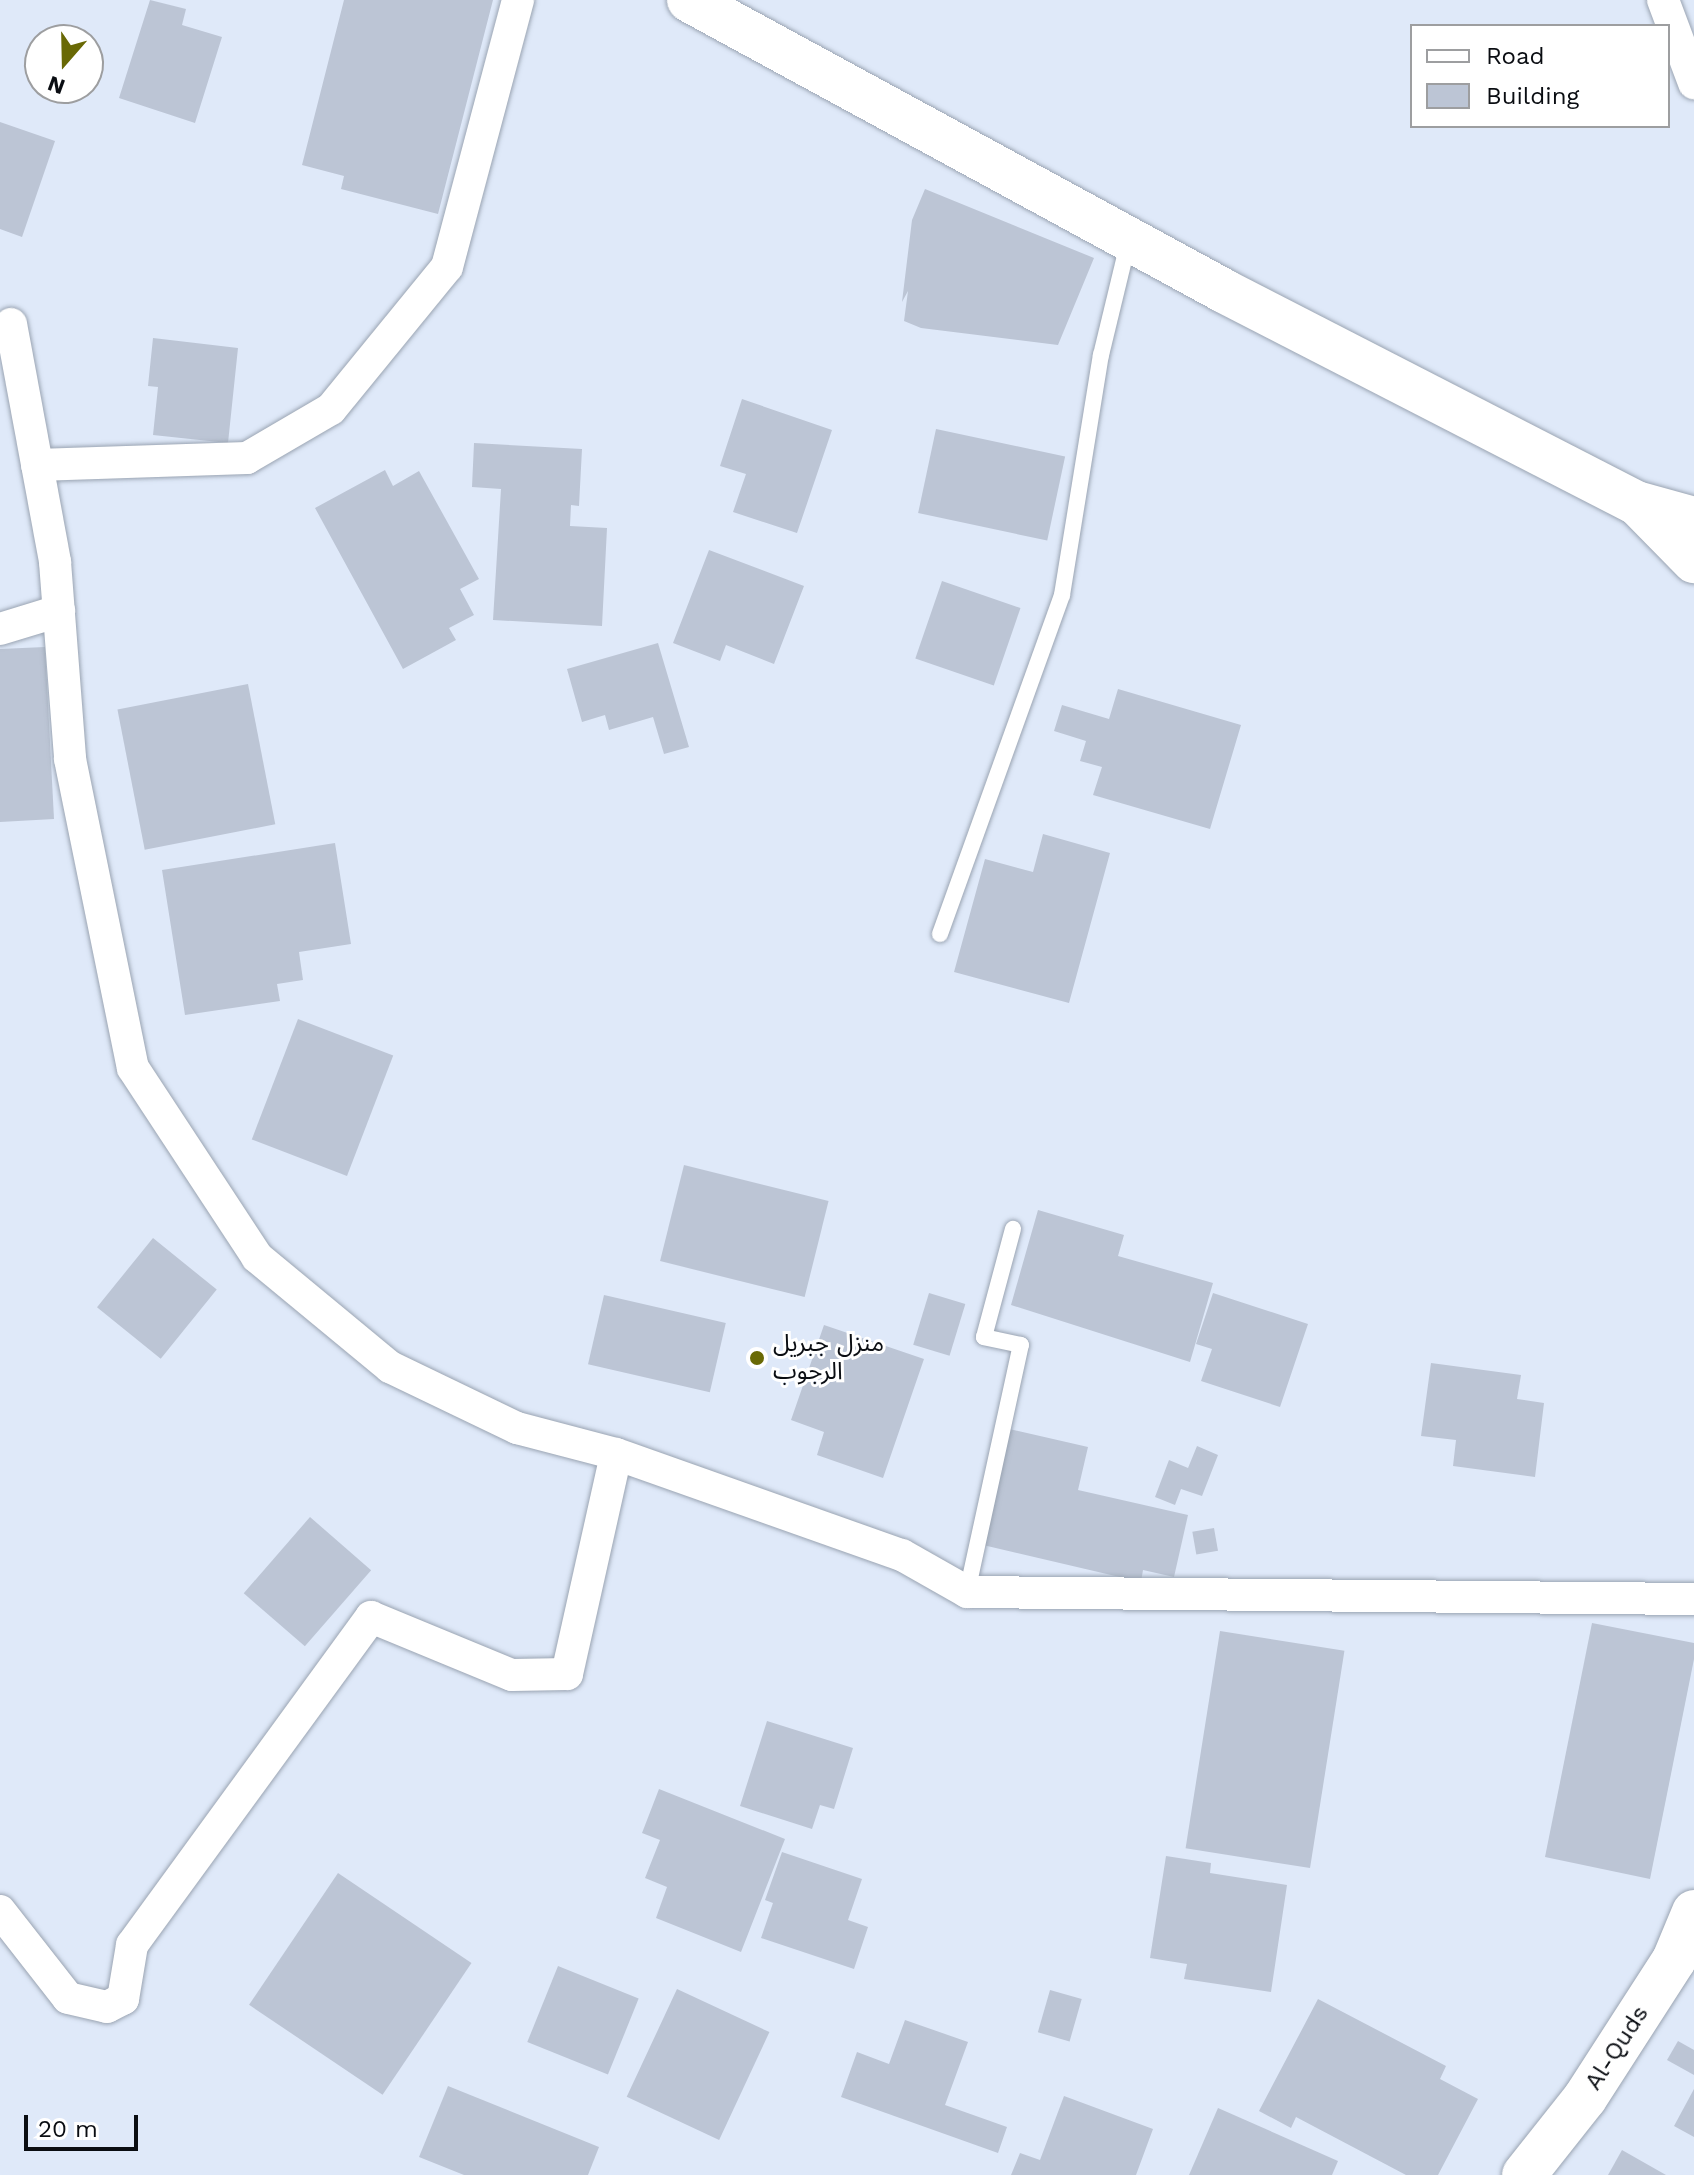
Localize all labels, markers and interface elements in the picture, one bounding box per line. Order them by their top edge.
north arrow [24,24,104,104]
legend [1410,24,1670,128]
text: Road [1486,42,1545,70]
text: N [44,71,68,100]
text: Building [1486,82,1579,110]
place label: منزل جبريل الرجوب [773,1330,884,1386]
marker: منزل جبريل الرجوب [748,1349,766,1367]
street label: Al-Quds [1579,2000,1655,2096]
scale bar [28,2099,142,2149]
text: 20 m [38,2115,98,2143]

